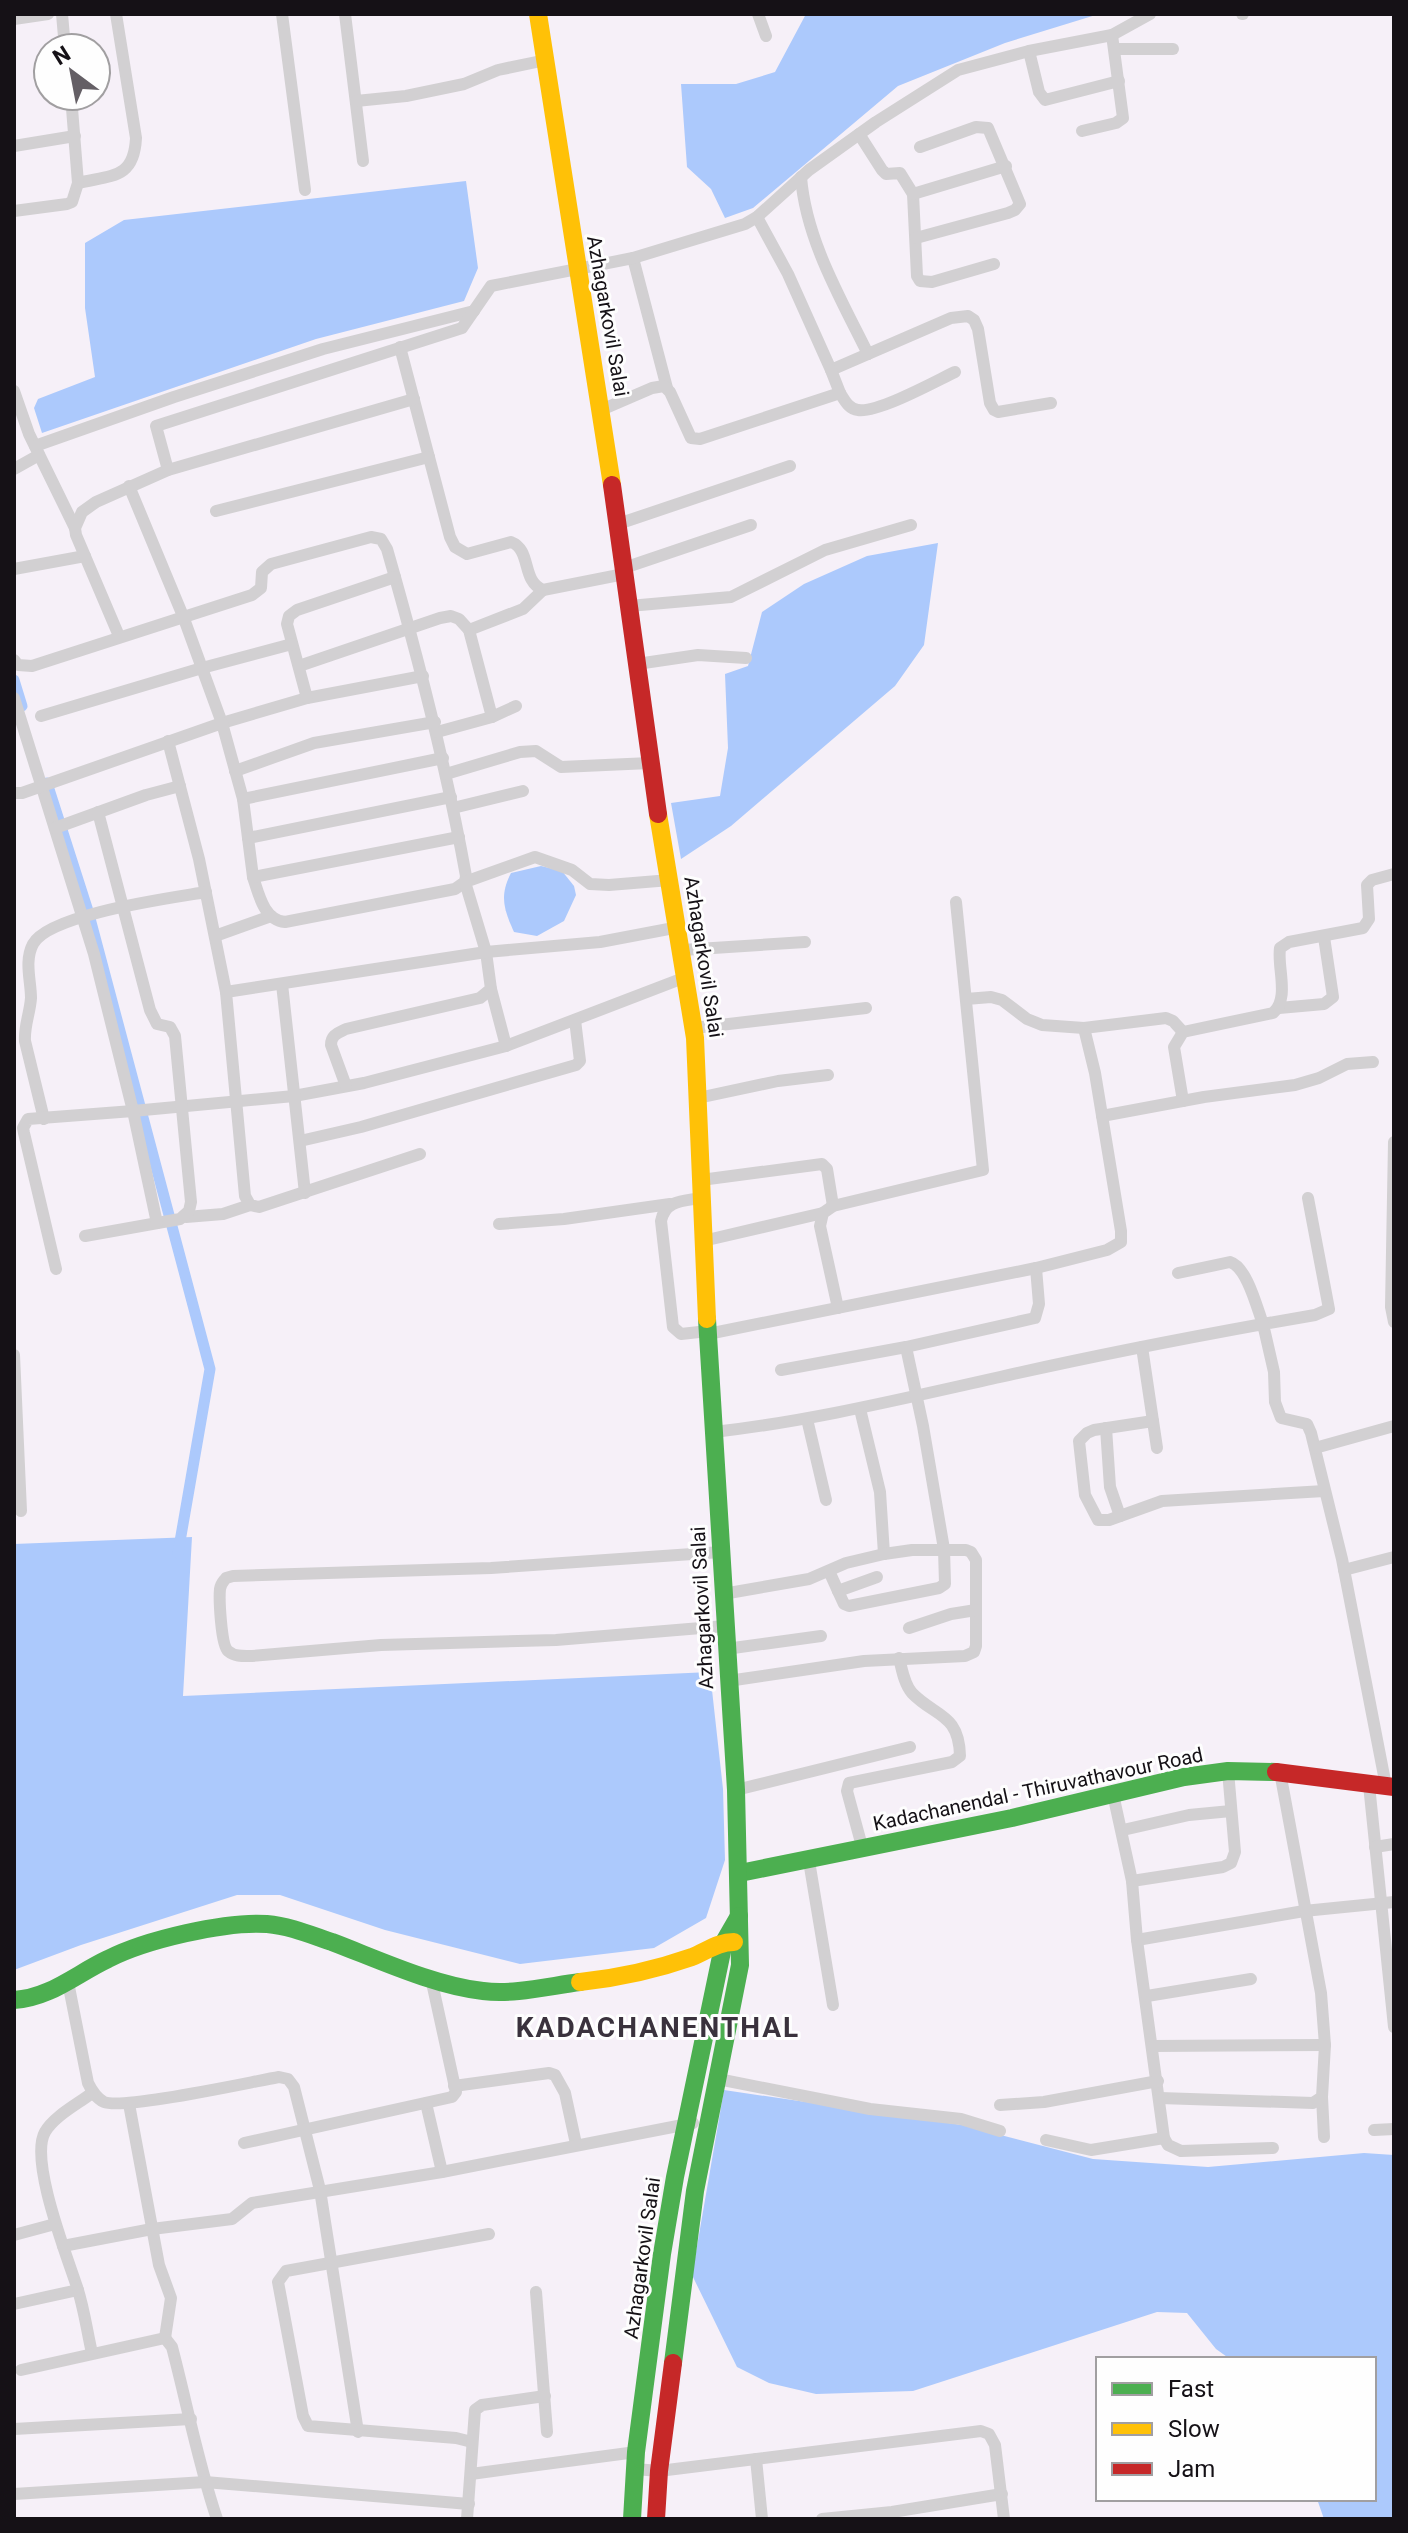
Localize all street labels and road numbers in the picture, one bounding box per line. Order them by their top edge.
street label: Azhagarkovil Salai [582,234,634,398]
street label: Azhagarkovil Salai [679,875,729,1039]
street label: Azhagarkovil Salai [686,1526,718,1690]
street label: Kadachanendal - Thiruvathavour Road [871,1742,1205,1836]
street label: Azhagarkovil Salai [619,2176,665,2340]

